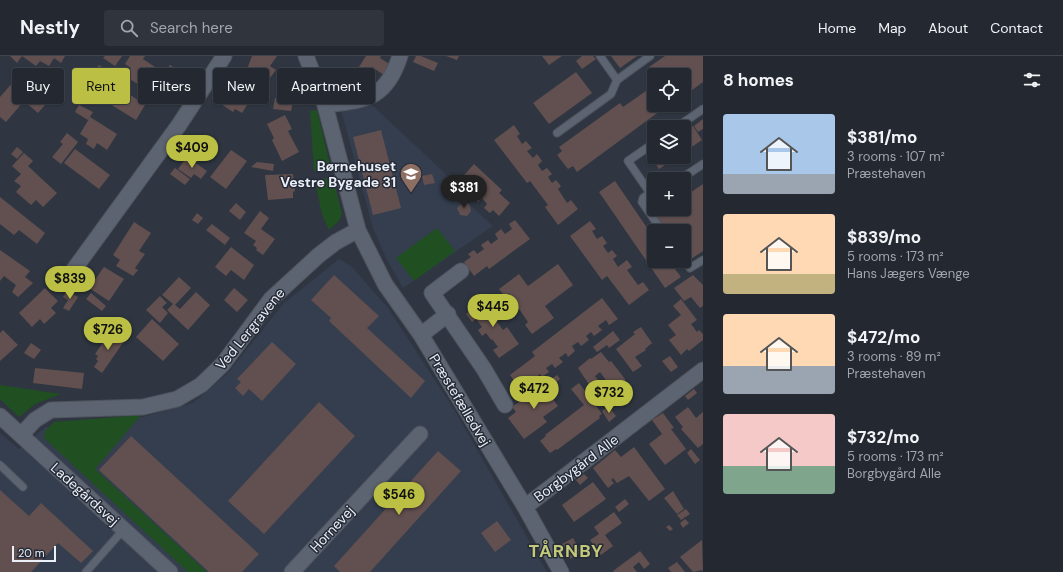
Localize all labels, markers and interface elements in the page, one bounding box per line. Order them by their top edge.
search box [104,10,384,46]
text: Nestly [20,15,80,40]
icon: search [118,17,140,39]
text: Search here [150,18,233,38]
text: Home [818,19,856,37]
text: Map [878,19,906,37]
text: About [928,19,968,37]
text: Contact [990,19,1043,37]
chip: Buy [12,68,64,104]
chip: Rent [72,68,130,104]
chip: Filters [138,68,205,104]
chip: New [213,68,269,104]
chip: Apartment [277,68,375,104]
map controls [647,68,691,268]
button: locate [647,68,691,112]
text: 8 homes [723,69,794,91]
icon: filters [1021,69,1043,91]
button: layers [647,120,691,164]
text: $381/mo [847,126,917,148]
icon: home [755,130,803,178]
pin: $409 [168,135,216,169]
text: $409 [175,139,209,156]
text: 3 rooms · 107 m² [847,148,945,165]
place label: Børnehuset Vestre Bygade 31 [280,157,396,191]
school or university icon: Børnehuset Vestre Bygade 31 [398,161,424,194]
text: Præstehaven [847,165,925,182]
button: + [647,172,691,216]
pin: $381 [440,175,488,209]
text: $381 [450,179,478,196]
button: − [647,224,691,268]
text: $839/mo [847,226,921,248]
icon: home [755,230,803,278]
text: 5 rooms · 173 m² [847,248,944,265]
text: Hans Jægers Vænge [847,265,970,282]
pin: $839 [46,266,94,300]
text: $839 [54,270,86,287]
street label: Ved Lergravene [211,284,289,374]
pin: $445 [469,294,517,328]
text: $445 [477,298,509,315]
pin: $726 [84,317,132,351]
text: $726 [93,321,123,338]
text: $472/mo [847,326,920,348]
icon: home [755,330,803,378]
text: 3 rooms · 89 m² [847,348,941,365]
street label: Præstefælledvej [425,350,495,450]
text: Præstehaven [847,365,925,382]
pin: $472 [510,376,558,410]
text: $472 [519,380,549,397]
pin: $732 [585,380,633,414]
text: $732 [594,384,624,401]
text: $732/mo [847,426,920,448]
street label: Borgbygård Alle [530,430,622,506]
icon: home [755,430,803,478]
text: 5 rooms · 173 m² [847,448,944,465]
street label: Ladegårdsvej [47,459,123,529]
text: Borgbygård Alle [847,465,941,482]
pin: $546 [375,482,423,516]
text: $546 [383,486,415,503]
street label: Hornevej [306,502,358,556]
district label: TÅRNBY [528,539,604,563]
scale bar [12,544,56,563]
text: 20 m [18,546,44,560]

